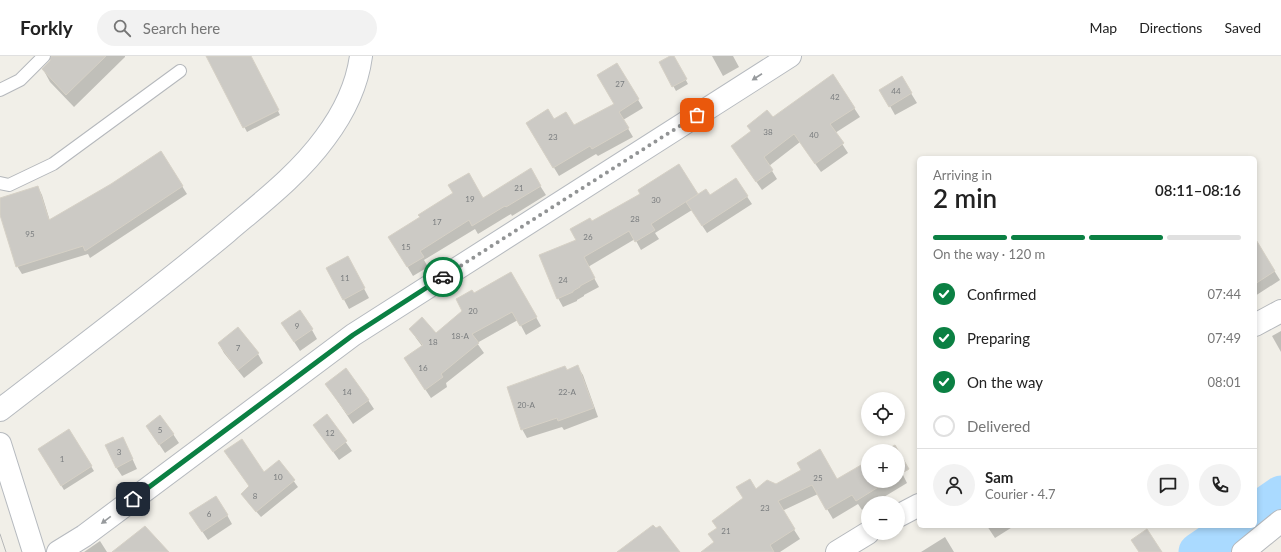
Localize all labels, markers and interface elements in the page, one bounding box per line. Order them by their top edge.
search box [97,10,377,46]
text: Forkly [20,16,73,39]
icon: search [111,17,133,39]
text: Search here [143,19,220,37]
text: Map [1090,19,1117,36]
text: Directions [1139,19,1202,36]
text: Saved [1224,19,1261,36]
one-way arrow [752,73,762,81]
house number: 27 [615,79,625,89]
house number: 44 [891,86,901,96]
house number: 42 [830,92,840,102]
pin [680,98,714,132]
icon: bag [686,104,708,126]
house number: 38 [763,127,773,137]
house number: 40 [809,130,819,140]
house number: 23 [548,132,558,142]
text: Arriving in [933,167,992,183]
text: 08:11–08:16 [1155,181,1241,199]
text: 2 min [933,182,997,214]
house number: 21 [514,183,524,193]
house number: 19 [465,194,475,204]
house number: 30 [651,195,661,205]
house number: 28 [630,214,640,224]
house number: 17 [432,217,442,227]
house number: 95 [25,229,35,239]
house number: 26 [583,232,593,242]
house number: 15 [401,242,411,252]
text: On the way · 120 m [933,246,1045,262]
courier [423,257,463,297]
icon: car [432,266,454,288]
house number: 11 [340,273,350,283]
house number: 24 [558,275,568,285]
icon: check [933,283,955,305]
text: Confirmed [967,285,1036,303]
text: 07:44 [1208,286,1241,302]
house number: 20 [468,306,478,316]
house number: 9 [295,321,300,331]
icon: check [933,327,955,349]
text: Preparing [967,329,1030,347]
text: 07:49 [1208,330,1241,346]
house number: 18-А [451,331,469,341]
house number: 18 [428,337,438,347]
house number: 7 [236,343,241,353]
house number: 16 [418,363,428,373]
icon: check [933,371,955,393]
text: On the way [967,373,1043,391]
text: 08:01 [1208,374,1241,390]
house number: 14 [342,387,352,397]
house number: 22-А [558,387,576,397]
map controls [861,392,905,540]
button: locate [861,392,905,436]
house number: 20-А [517,400,535,410]
text: Delivered [967,417,1030,435]
house number: 5 [158,425,163,435]
house number: 12 [325,428,335,438]
button: + [861,444,905,488]
house number: 3 [117,447,122,457]
house number: 1 [60,454,65,464]
button: person [933,464,975,506]
button: chat [1147,464,1189,506]
button: phone [1199,464,1241,506]
text: Sam [985,468,1013,486]
house number: 10 [273,472,283,482]
house number: 25 [813,473,823,483]
pin [116,482,150,516]
text: Courier · 4.7 [985,486,1056,502]
icon: home [122,488,144,510]
house number: 8 [253,491,258,501]
button: − [861,496,905,540]
house number: 23 [760,503,770,513]
house number: 6 [207,509,212,519]
one-way arrow [100,515,111,524]
house number: 21 [721,526,731,536]

